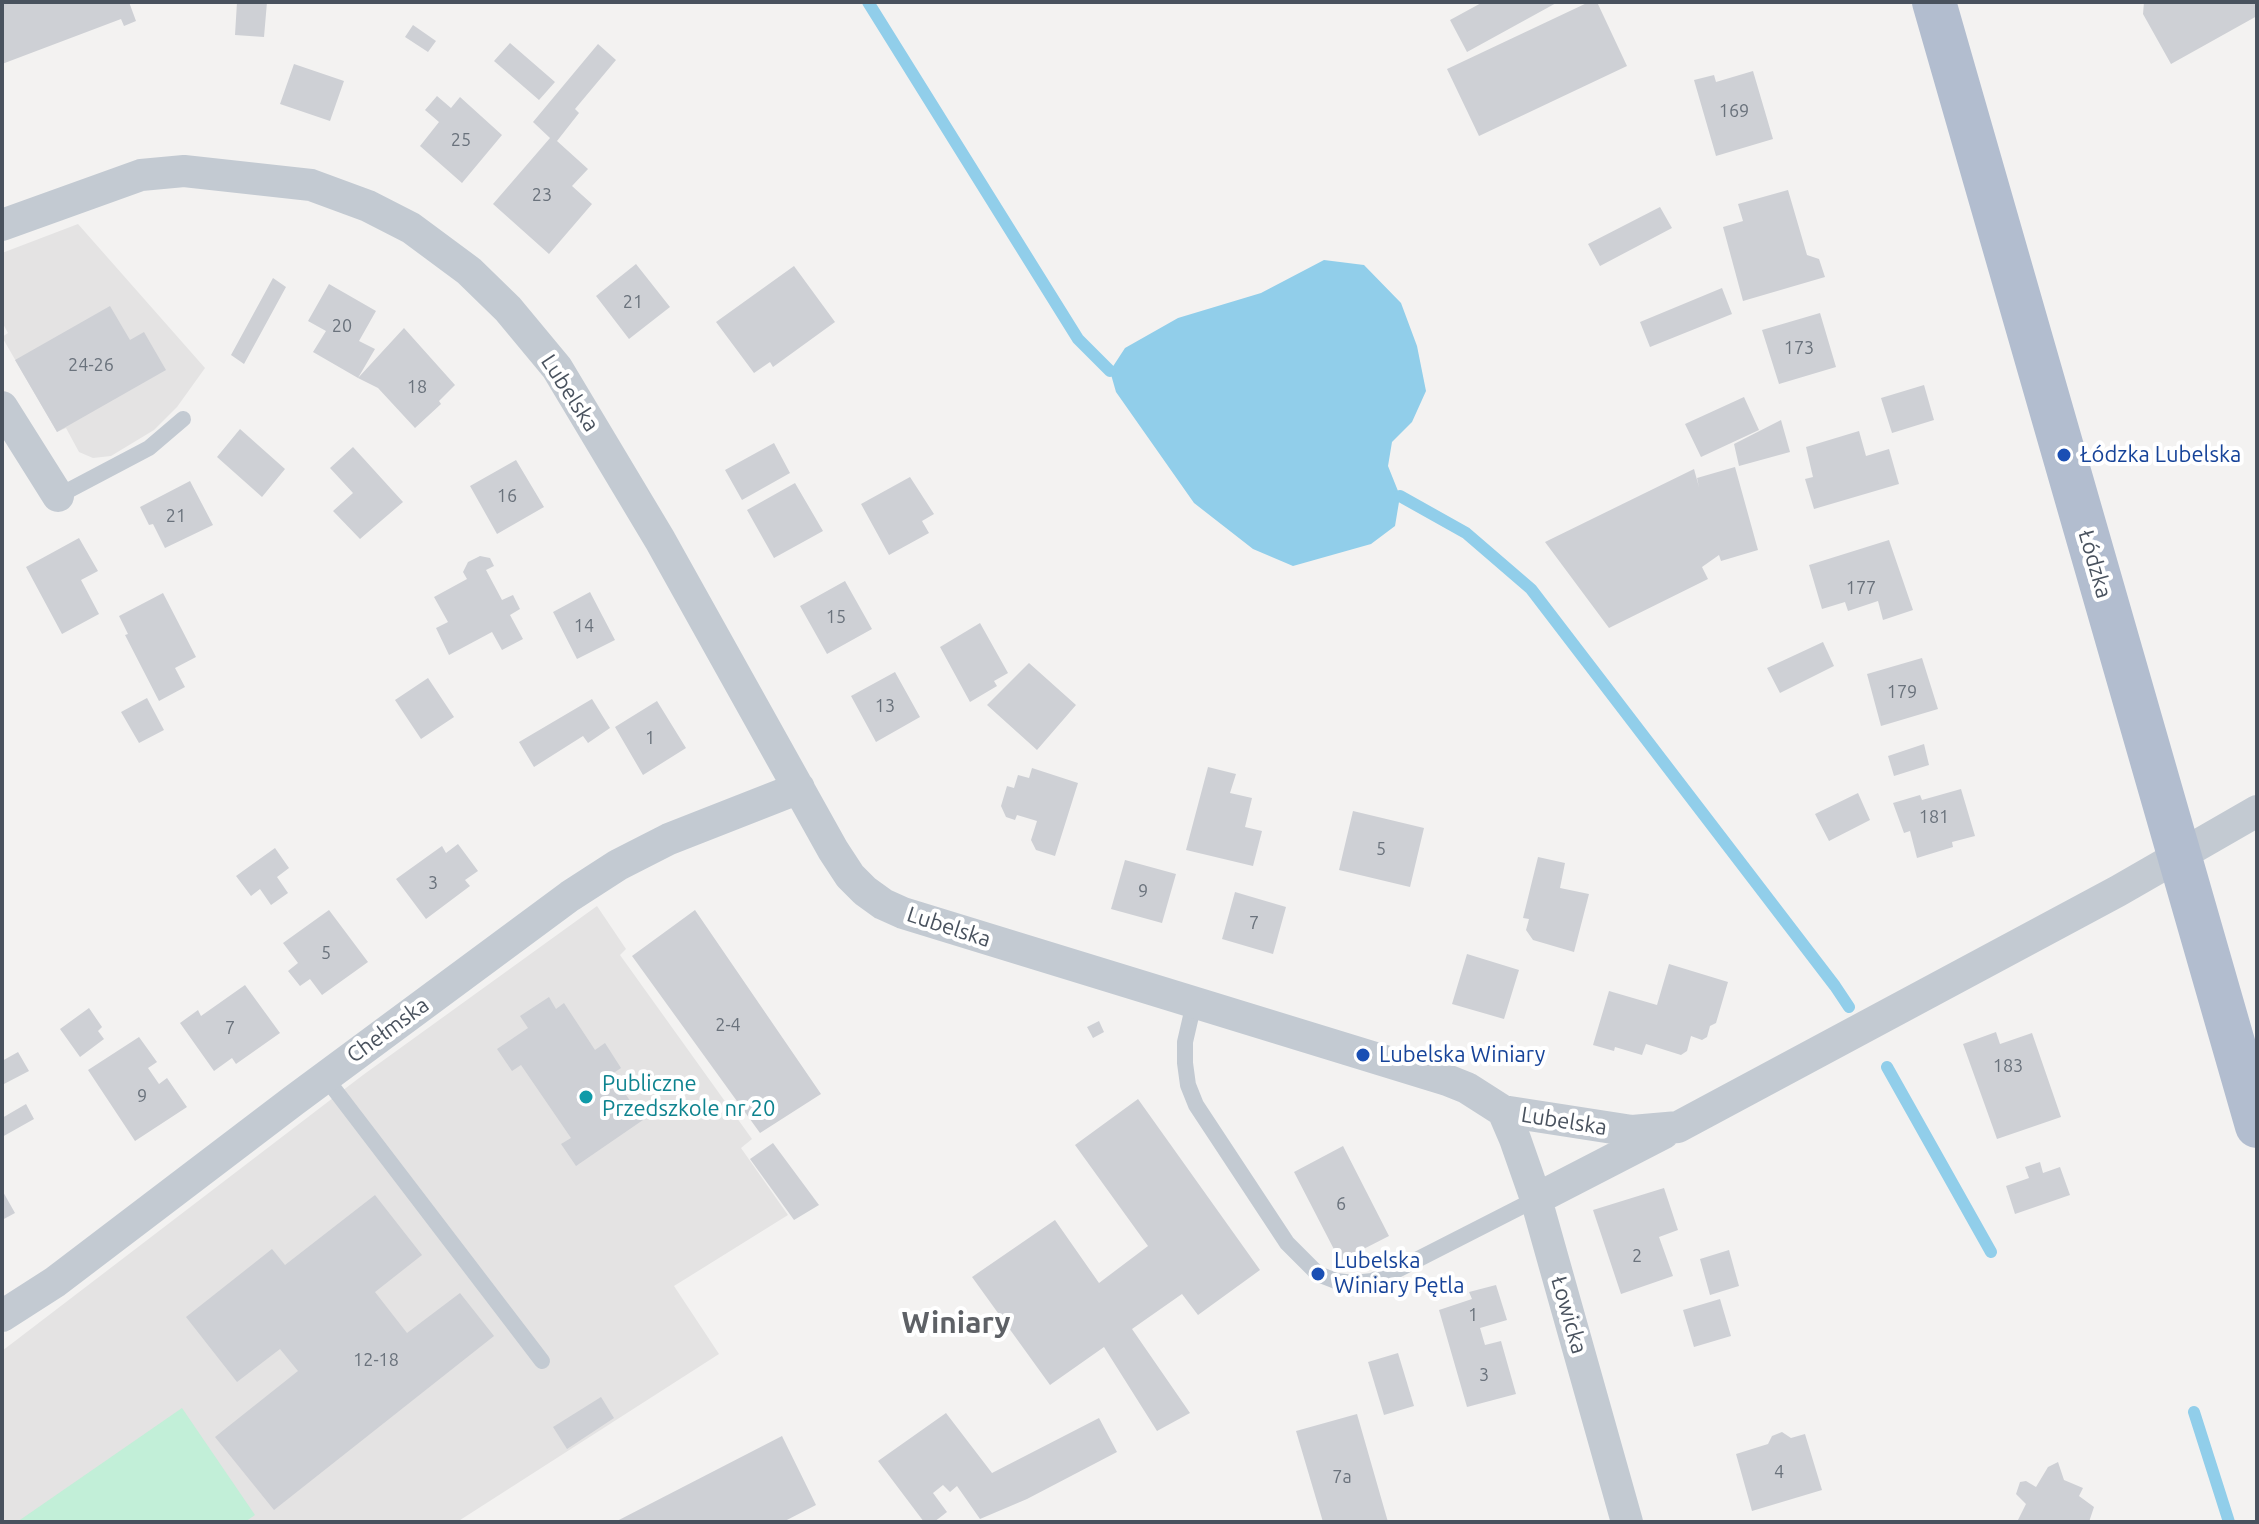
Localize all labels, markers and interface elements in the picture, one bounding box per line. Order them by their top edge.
house number: 169 [1719,100,1749,122]
house number: 25 [451,129,471,151]
house number: 23 [532,184,552,206]
house number: 21 [623,291,643,313]
house number: 20 [332,315,352,337]
house number: 173 [1784,337,1814,359]
street label: Lubelska [535,350,605,436]
house number: 24-26 [68,354,114,376]
house number: 18 [407,376,427,398]
place label: Łódzka Lubelska [2080,442,2241,468]
marker: Łódzka Lubelska [2055,446,2073,464]
house number: 16 [497,485,517,507]
house number: 21 [166,505,186,527]
street label: Łódzka [2073,527,2117,601]
house number: 177 [1846,577,1876,599]
house number: 15 [826,606,846,628]
house number: 14 [574,615,594,637]
house number: 179 [1887,681,1917,703]
house number: 13 [875,695,895,717]
house number: 1 [645,727,655,749]
house number: 181 [1919,806,1949,828]
house number: 5 [1376,838,1386,860]
house number: 3 [428,872,438,894]
house number: 9 [1138,880,1148,902]
street label: Lubelska [904,901,994,953]
house number: 7 [1249,912,1259,934]
house number: 5 [321,942,331,964]
street label: Chełmska [342,991,434,1069]
house number: 2-4 [715,1014,741,1036]
house number: 7 [225,1017,235,1039]
place label: Lubelska Winiary [1379,1042,1545,1068]
marker: Lubelska Winiary [1354,1046,1372,1064]
house number: 183 [1993,1055,2023,1077]
place label: Publiczne Przedszkole nr 20 [602,1071,775,1122]
house number: 9 [137,1085,147,1107]
marker: Publiczne Przedszkole nr 20 [577,1088,595,1106]
street label: Lubelska [1519,1101,1609,1141]
house number: 6 [1336,1193,1346,1215]
house number: 2 [1632,1245,1642,1267]
place label: Lubelska Winiary Pętla [1334,1248,1464,1300]
marker: Lubelska Winiary Pętla [1309,1265,1327,1283]
street label: Łowicka [1545,1273,1593,1357]
house number: 1 [1468,1304,1478,1326]
district label: Winiary [901,1305,1011,1341]
house number: 12-18 [353,1349,399,1371]
house number: 3 [1479,1364,1489,1386]
house number: 4 [1774,1461,1784,1483]
house number: 7a [1332,1466,1352,1488]

